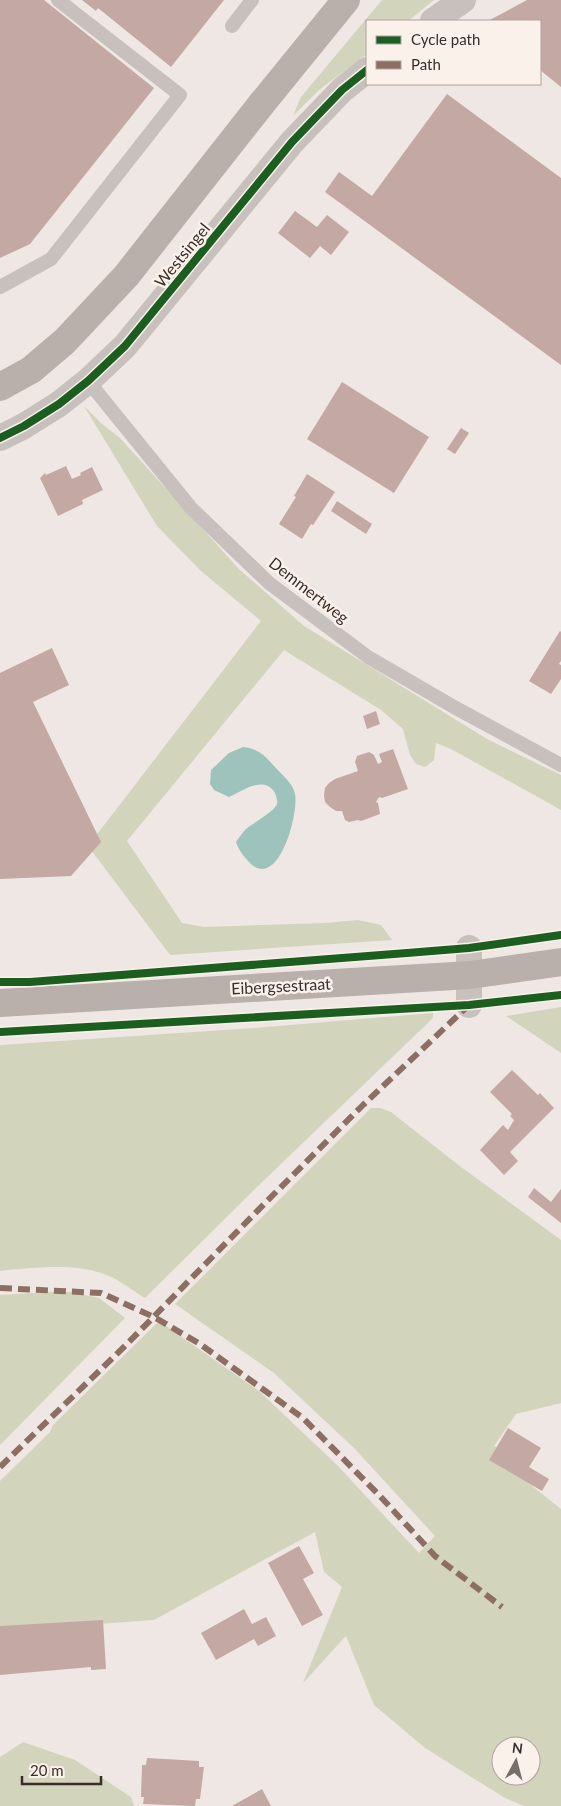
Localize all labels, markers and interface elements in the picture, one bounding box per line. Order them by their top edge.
legend [366,20,541,85]
text: Cycle path [411,30,480,48]
text: Path [411,55,441,73]
street label: Westsingel [150,219,213,291]
street label: Demmertweg [266,553,353,627]
street label: Eibergsestraat [231,973,332,998]
north arrow [491,1736,541,1786]
text: N [511,1739,524,1757]
scale bar [22,1754,101,1786]
text: 20 m [30,1761,64,1779]

